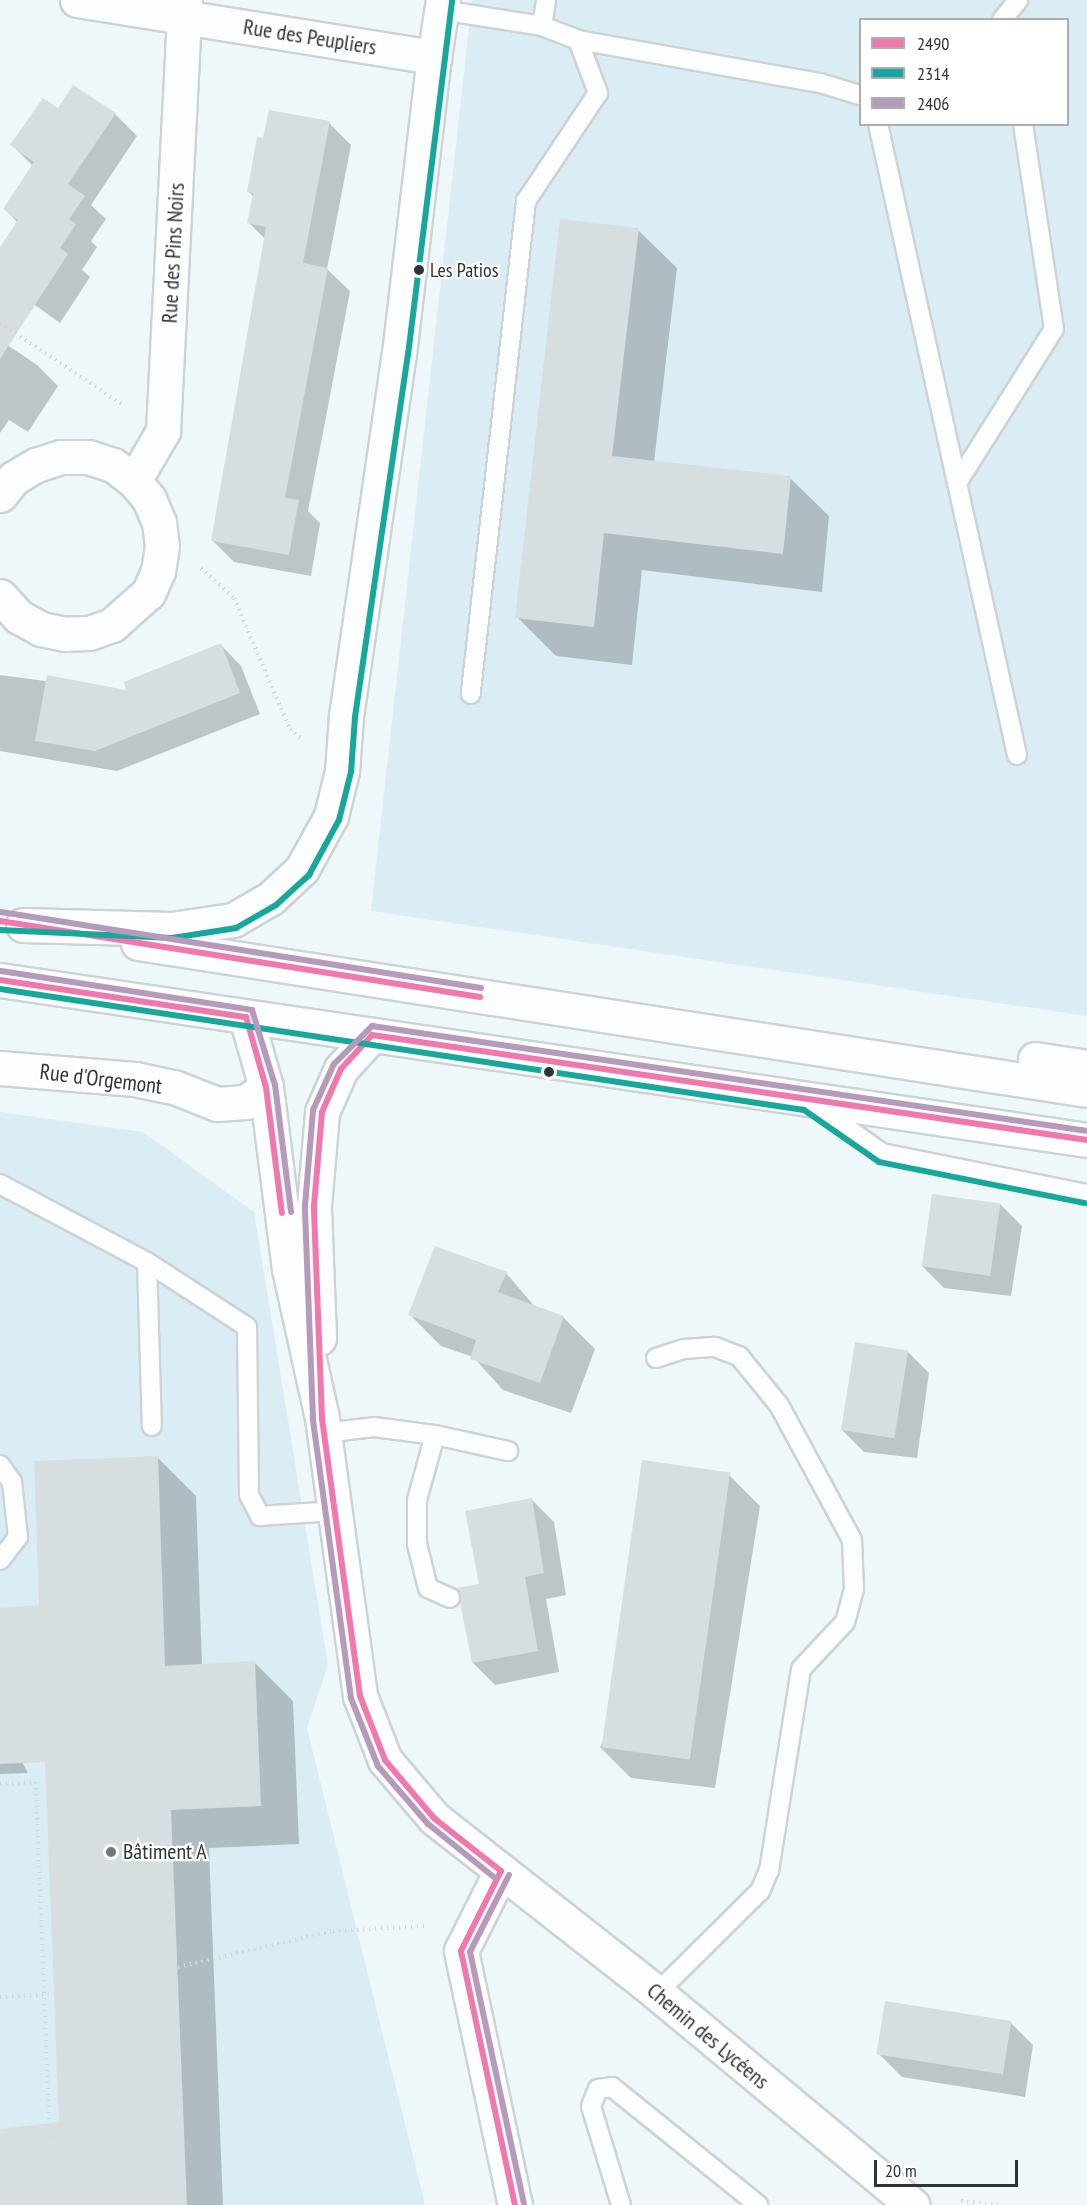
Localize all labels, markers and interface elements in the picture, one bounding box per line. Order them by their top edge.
street label: Rue des Peupliers [242,13,378,61]
legend [859,18,1069,126]
text: 2490 [917,32,949,55]
text: 2314 [917,62,949,85]
text: 2406 [917,92,949,115]
street label: Rue des Pins Noirs [156,182,190,324]
place label: Les Patios [430,258,498,282]
marker: Les Patios [413,264,425,276]
street label: Rue d'Orgemont [38,1058,164,1100]
unlabelled marker [543,1066,555,1078]
place label: Bâtiment A [123,1839,207,1865]
marker: Bâtiment A [104,1845,118,1859]
street label: Chemin des Lycéens [642,1977,774,2095]
scale bar [877,2148,1021,2186]
text: 20 m [885,2159,917,2182]

